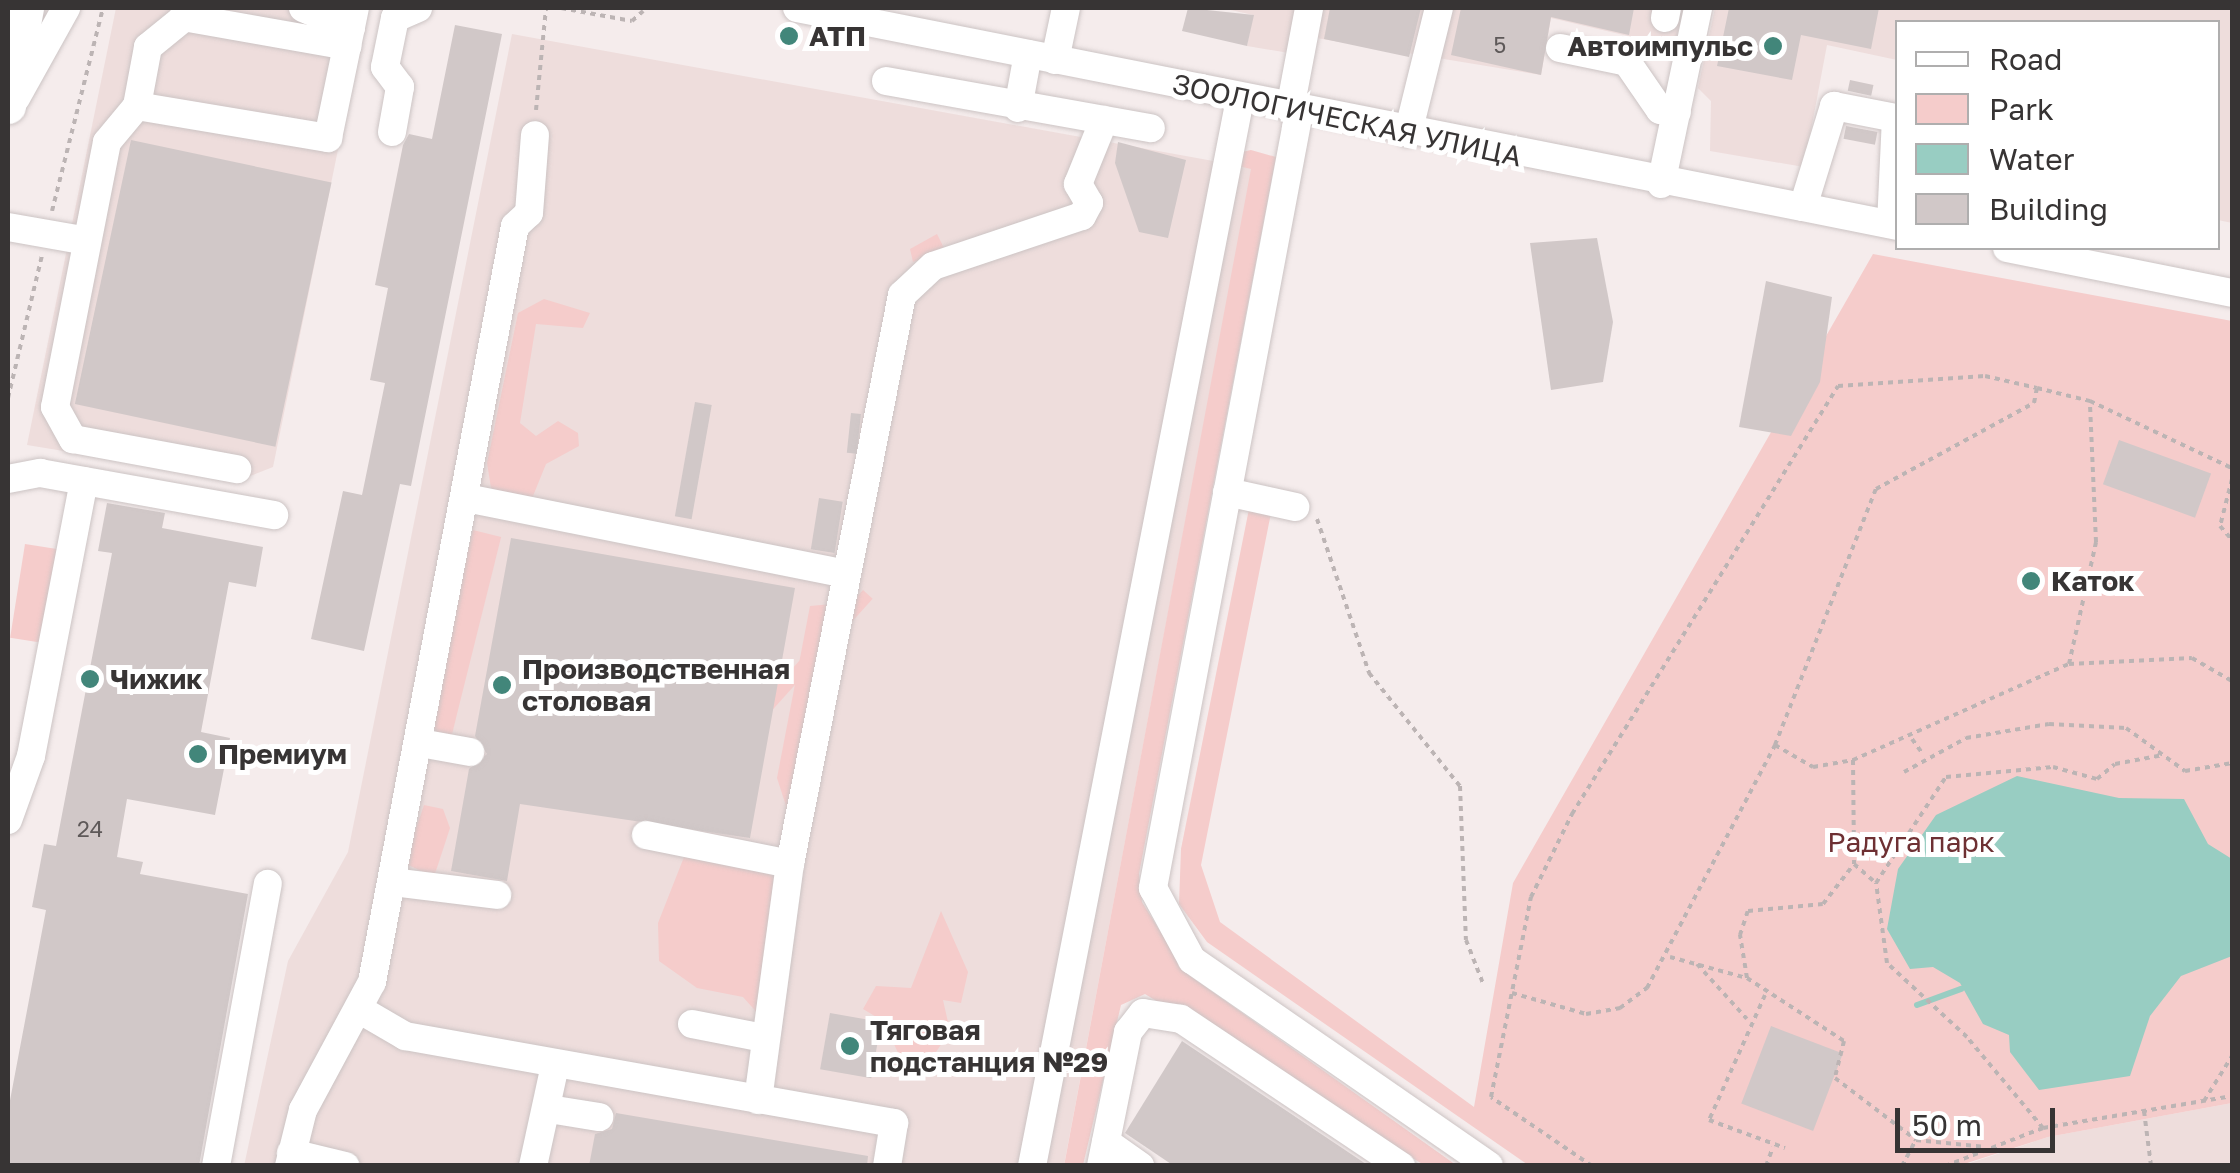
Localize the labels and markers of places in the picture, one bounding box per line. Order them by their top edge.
place label: АТП [809,19,866,53]
marker: АТП [778,25,800,47]
place label: Автоимпульс [1567,29,1753,63]
marker: Автоимпульс [1762,35,1784,57]
place label: Каток [2051,564,2135,598]
marker: Каток [2020,570,2042,592]
place label: Производственная столовая [522,652,790,718]
place label: Чижик [110,662,203,696]
marker: Чижик [79,668,101,690]
marker: Производственная столовая [491,674,513,696]
place label: Премиум [218,737,347,771]
marker: Премиум [187,743,209,765]
place label: Тяговая подстанция №29 [870,1013,1108,1079]
marker: Тяговая подстанция №29 [839,1035,861,1057]

